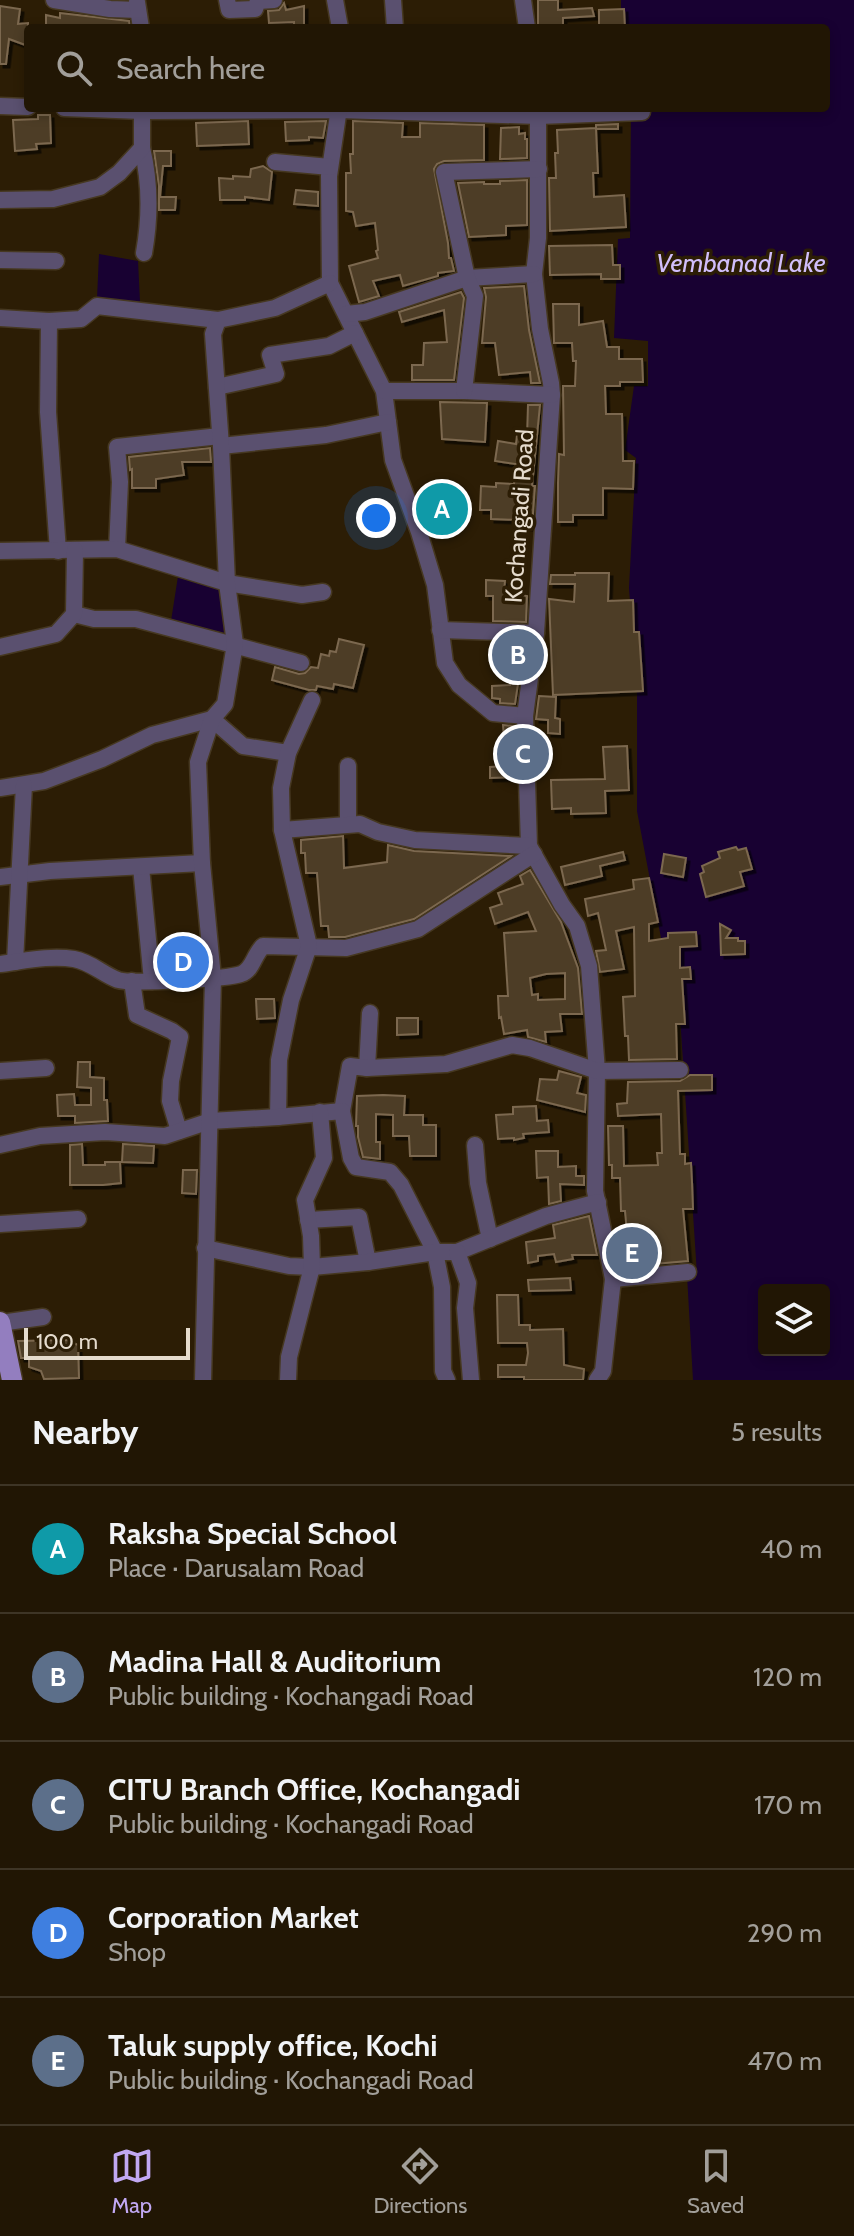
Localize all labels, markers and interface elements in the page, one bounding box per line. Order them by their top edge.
search box [24,24,830,112]
icon: search [52,46,96,90]
text: Search here [116,50,265,87]
water label: Vembanad Lake [656,247,826,279]
street label: Kochangadi Road [498,428,540,604]
pin: A [416,479,468,539]
your location [356,498,396,538]
pin: B [492,625,544,685]
pin: C [497,724,549,784]
pin: D [157,932,209,992]
pin: E [606,1223,658,1283]
map controls [758,1284,830,1356]
button: layers [758,1284,830,1356]
scale bar [24,1324,190,1360]
text: 100 m [36,1328,98,1355]
text: Nearby [32,1411,139,1453]
text: 5 results [731,1416,822,1448]
text: Raksha Special School [108,1515,397,1552]
text: A [50,1533,66,1565]
text: 40 m [760,1533,822,1565]
text: Place · Darusalam Road [108,1552,364,1584]
text: Madina Hall & Auditorium [108,1643,441,1680]
text: B [50,1661,66,1693]
text: 120 m [753,1661,822,1693]
text: Public building · Kochangadi Road [108,1680,474,1712]
text: CITU Branch Office, Kochangadi [108,1771,521,1808]
text: C [50,1789,66,1821]
text: 170 m [754,1789,822,1821]
text: Public building · Kochangadi Road [108,1808,474,1840]
text: Corporation Market [108,1899,359,1936]
text: D [49,1917,67,1949]
text: 290 m [747,1917,822,1949]
text: Shop [108,1936,166,1968]
text: Taluk supply office, Kochi [108,2027,438,2064]
text: E [51,2045,65,2077]
text: 470 m [747,2045,822,2077]
text: Public building · Kochangadi Road [108,2064,474,2096]
tab: Map [110,2144,154,2219]
tab: Directions [373,2144,467,2219]
tab: Saved [687,2144,744,2219]

